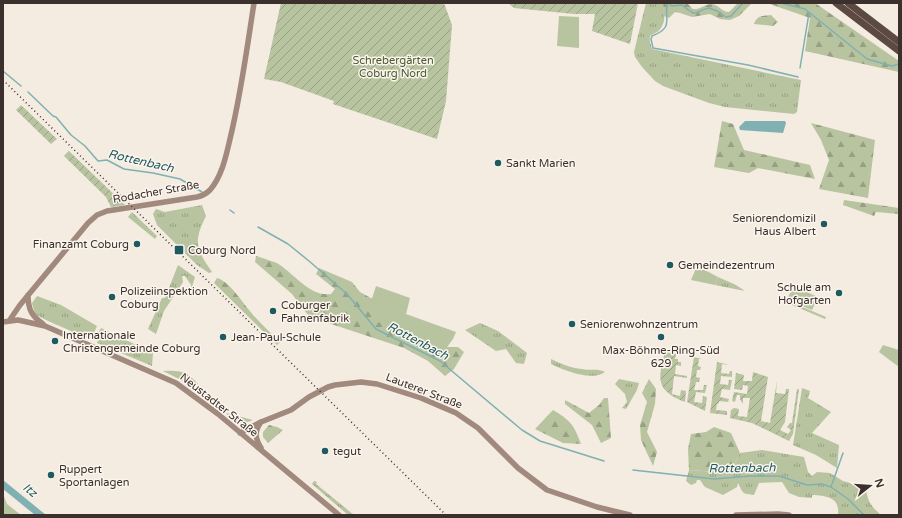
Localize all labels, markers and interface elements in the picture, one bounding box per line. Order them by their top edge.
park label: Schrebergärten Coburg Nord [352,54,434,80]
water label: Rottenbach [107,147,176,176]
place label: Sankt Marien [506,157,575,170]
marker: Sankt Marien [493,158,503,168]
street label: Rodacher Straße [112,178,200,206]
place label: Seniorendomizil Haus Albert [732,212,816,238]
marker: Seniorendomizil Haus Albert [819,219,829,229]
place label: Finanzamt Coburg [33,238,129,251]
marker: Finanzamt Coburg [132,239,142,249]
marker: Coburg Nord [173,244,185,256]
place label: Coburg Nord [188,244,256,257]
place label: Gemeindezentrum [678,259,775,272]
marker: Gemeindezentrum [665,260,675,270]
place label: Schule am Hofgarten [777,281,831,307]
place label: Polizeiinspektion Coburg [120,285,208,311]
marker: Schule am Hofgarten [834,288,844,298]
marker: Polizeiinspektion Coburg [107,292,117,302]
place label: Coburger Fahnenfabrik [281,299,349,325]
marker: Coburger Fahnenfabrik [268,306,278,316]
place label: Seniorenwohnzentrum [580,318,698,331]
water label: Rottenbach [385,319,451,363]
marker: Seniorenwohnzentrum [567,319,577,329]
place label: Internationale Christengemeinde Coburg [63,329,200,355]
place label: Jean-Paul-Schule [231,331,321,344]
marker: Jean-Paul-Schule [218,332,228,342]
marker: Max-Böhme-Ring-Süd 629 [656,332,666,342]
marker: Internationale Christengemeinde Coburg [50,336,60,346]
place label: Max-Böhme-Ring-Süd 629 [602,344,720,370]
street label: Neustadter Straße [177,370,261,440]
street label: Lauterer Straße [384,370,464,412]
place label: tegut [333,445,361,458]
marker: tegut [320,446,330,456]
water label: Rottenbach [708,460,776,476]
place label: Ruppert Sportanlagen [59,463,129,489]
north arrow [850,466,890,506]
marker: Ruppert Sportanlagen [46,470,56,480]
text: N [872,477,887,489]
water label: Itz [20,480,41,500]

